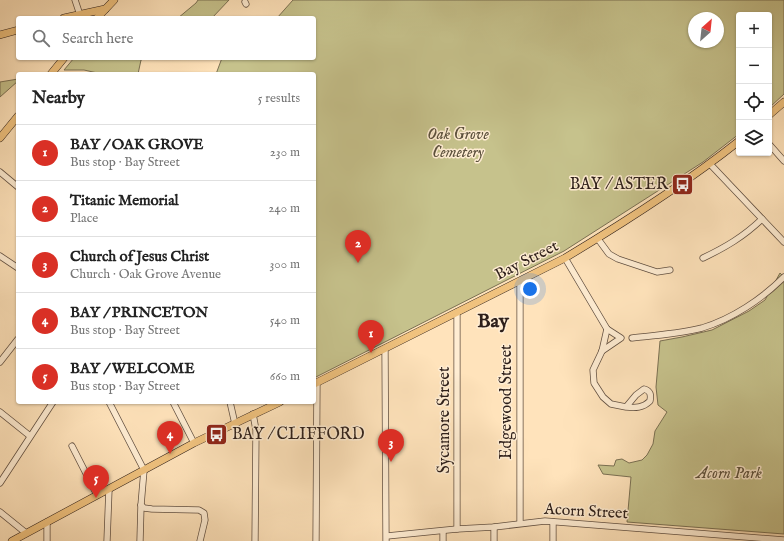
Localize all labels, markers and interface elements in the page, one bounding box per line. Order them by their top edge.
north arrow [688,12,724,48]
map controls [736,12,772,156]
button: + [736,12,772,48]
search box [16,16,316,60]
icon: search [30,27,52,49]
text: Search here [62,29,133,48]
button: − [736,48,772,84]
button: locate [736,84,772,120]
text: Nearby [32,88,85,109]
text: 5 results [258,90,300,107]
button: layers [736,120,772,156]
park label: Oak Grove Cemetery [427,125,489,163]
text: BAY / OAK GROVE [70,135,203,154]
text: 1 [43,144,47,161]
text: 230 m [270,144,300,161]
text: Bus stop · Bay Street [70,154,180,171]
bus stop icon: BAY / ASTER [670,172,696,198]
place label: BAY / ASTER [570,175,669,195]
text: Titanic Memorial [70,191,179,210]
text: 2 [42,200,48,217]
text: 240 m [268,200,300,217]
text: Place [70,210,98,227]
pin: 2 [345,230,371,263]
street label: Bay Street [492,236,562,285]
text: Church of Jesus Christ [70,247,209,266]
text: 3 [43,256,47,273]
text: 300 m [269,256,300,273]
text: Church · Oak Grove Avenue [70,266,221,283]
your location [520,279,540,299]
text: BAY / PRINCETON [70,303,208,322]
district label: Bay [477,309,510,334]
text: 4 [42,312,48,329]
text: 540 m [270,312,300,329]
pin: 1 [358,320,384,353]
text: Bus stop · Bay Street [70,322,180,339]
street label: Edgewood Street [497,344,517,460]
text: BAY / WELCOME [70,359,195,378]
street label: Sycamore Street [435,366,455,473]
text: 5 [43,368,47,385]
text: 660 m [270,368,300,385]
text: Bus stop · Bay Street [70,378,180,395]
pin: 4 [157,421,183,454]
bus stop icon: BAY / CLIFFORD [203,422,229,448]
place label: BAY / CLIFFORD [232,425,365,445]
pin: 3 [378,429,404,462]
park label: Acorn Park [694,464,762,484]
pin: 5 [83,465,109,498]
street label: Acorn Street [543,500,629,524]

